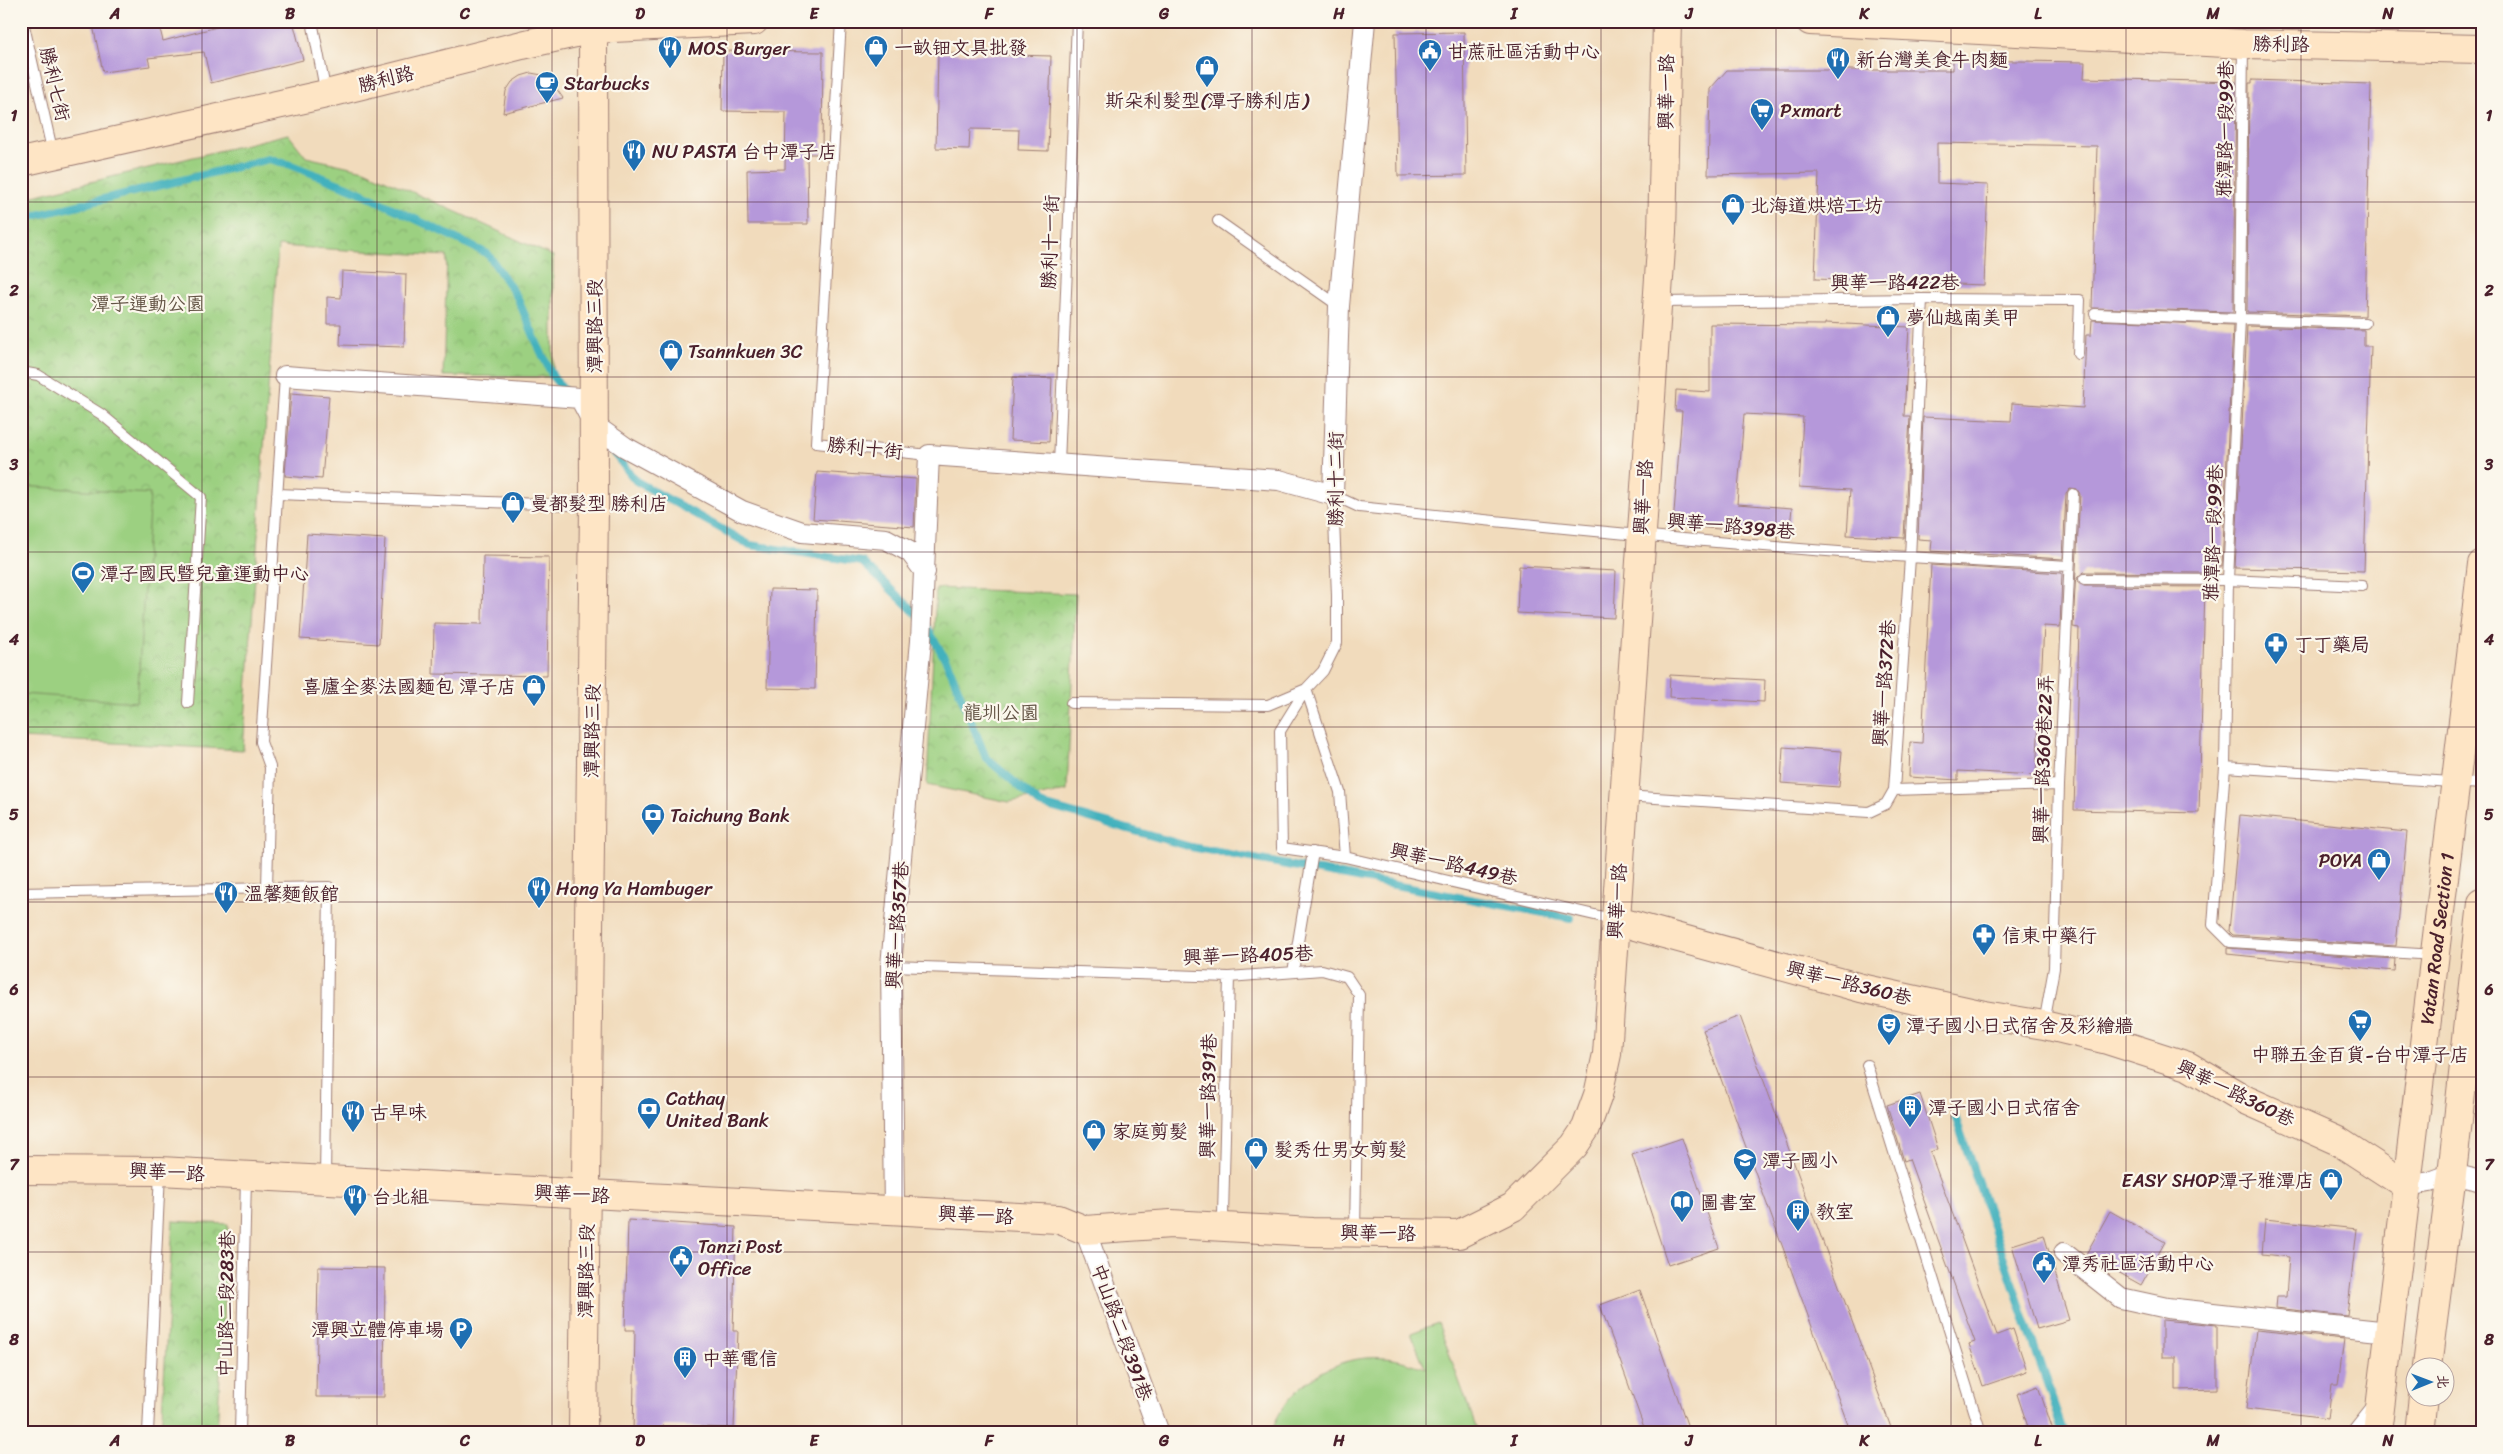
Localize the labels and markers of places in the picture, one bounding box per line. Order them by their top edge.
place label: 一畝钿文具批發 [894,31,1027,64]
place label: MOS Burger [688,32,791,65]
shop icon: 一畝钿文具批發 [863,34,889,68]
restaurant icon: MOS Burger [657,35,683,69]
place label: 甘蔗社區活動中心 [1448,35,1600,68]
public building icon: 甘蔗社區活動中心 [1417,38,1443,72]
place label: 新台灣美食牛肉麵 [1856,43,2008,76]
restaurant icon: 新台灣美食牛肉麵 [1825,46,1851,80]
shop icon: 斯朵利髮型(潭子勝利店) [1194,54,1220,88]
place label: Starbucks [564,67,649,100]
cafe icon: Starbucks [534,70,560,104]
place label: 斯朵利髮型(潭子勝利店) [1105,84,1310,117]
place label: Pxmart [1780,94,1841,127]
supermarket icon: Pxmart [1749,97,1775,131]
place label: NU PASTA 台中潭子店 [652,135,837,168]
restaurant icon: NU PASTA 台中潭子店 [621,138,647,172]
place label: 北海道烘焙工坊 [1750,189,1883,222]
shop icon: 北海道烘焙工坊 [1720,192,1746,226]
place label: 夢仙越南美甲 [1906,301,2020,334]
shop icon: 夢仙越南美甲 [1875,304,1901,338]
place label: Tsannkuen 3C [688,335,803,368]
shop icon: Tsannkuen 3C [658,338,684,372]
place label: 曼都髮型 勝利店 [530,487,668,520]
shop icon: 曼都髮型 勝利店 [500,490,526,524]
place label: 潭子國民暨兒童運動中心 [100,557,309,590]
sports icon: 潭子國民暨兒童運動中心 [70,560,96,594]
place label: 丁丁藥局 [2294,628,2370,661]
pharmacy icon: 丁丁藥局 [2263,631,2289,665]
place label: 喜廬全麥法國麵包 潭子店 [302,670,516,703]
shop icon: 喜廬全麥法國麵包 潭子店 [521,673,547,707]
place label: Taichung Bank [670,799,790,832]
bank icon: Taichung Bank [640,802,666,836]
place label: POYA [2318,844,2362,877]
shop icon: POYA [2366,847,2392,881]
place label: Hong Ya Hambuger [556,872,713,905]
restaurant icon: Hong Ya Hambuger [526,875,552,909]
place label: 溫馨麵飯館 [244,877,339,910]
restaurant icon: 溫馨麵飯館 [213,880,239,914]
place label: 信東中藥行 [2002,919,2097,952]
pharmacy icon: 信東中藥行 [1971,922,1997,956]
supermarket icon: 中聯五金百貨-台中潭子店 [2347,1008,2373,1042]
place label: 潭子國小日式宿舍及彩繪牆 [1906,1009,2134,1042]
theatre icon: 潭子國小日式宿舍及彩繪牆 [1876,1012,1902,1046]
place label: 中聯五金百貨-台中潭子店 [2251,1038,2469,1071]
place label: Cathay United Bank [666,1082,769,1137]
place label: 潭子國小日式宿舍 [1928,1091,2080,1124]
building icon: 潭子國小日式宿舍 [1897,1094,1923,1128]
place label: 古早味 [370,1096,427,1129]
bank icon: Cathay United Bank [636,1096,662,1130]
restaurant icon: 古早味 [340,1099,366,1133]
place label: 家庭剪髮 [1112,1115,1188,1148]
shop icon: 家庭剪髮 [1081,1118,1107,1152]
place label: 髮秀仕男女剪髮 [1274,1133,1407,1166]
shop icon: 髮秀仕男女剪髮 [1243,1136,1269,1170]
place label: 潭子國小 [1762,1144,1838,1177]
school or university icon: 潭子國小 [1732,1147,1758,1181]
place label: EASY SHOP潭子雅潭店 [2122,1164,2314,1197]
shop icon: EASY SHOP潭子雅潭店 [2318,1167,2344,1201]
place label: 台北組 [372,1180,429,1213]
restaurant icon: 台北組 [342,1183,368,1217]
place label: 圖書室 [1700,1186,1757,1219]
library icon: 圖書室 [1669,1189,1695,1223]
place label: 教室 [1816,1195,1854,1228]
building icon: 教室 [1785,1198,1811,1232]
place label: Tanzi Post Office [698,1230,783,1285]
public building icon: Tanzi Post Office [668,1244,694,1278]
place label: 潭秀社區活動中心 [2062,1247,2214,1280]
public building icon: 潭秀社區活動中心 [2031,1250,2057,1284]
place label: 潭興立體停車場 [311,1313,444,1346]
parking icon: 潭興立體停車場 [448,1316,474,1350]
place label: 中華電信 [702,1342,778,1375]
building icon: 中華電信 [672,1345,698,1379]

